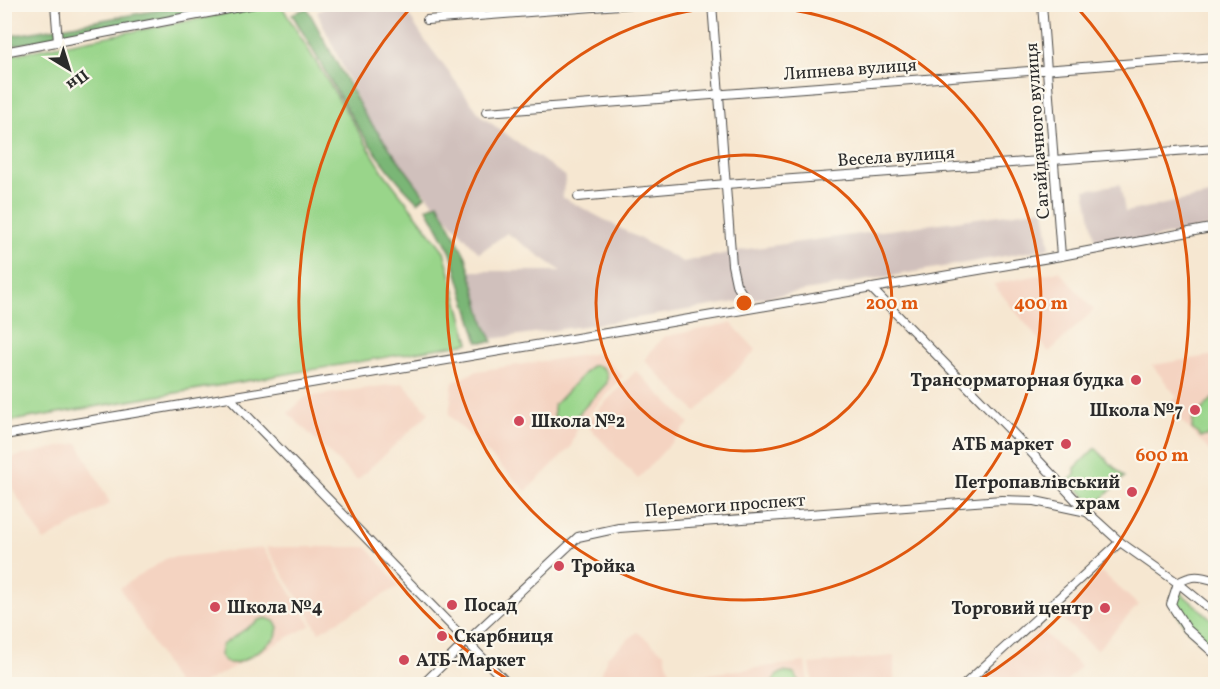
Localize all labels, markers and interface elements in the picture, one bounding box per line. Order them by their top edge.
north arrow [39,39,99,99]
street label: Сагайдачного вулиця [1020,42,1057,220]
street label: Липнева вулиця [783,53,918,88]
text: Пн [61,64,93,95]
street label: Весела вулиця [837,141,956,174]
text: 200 m [866,292,918,317]
text: 400 m [1014,292,1068,317]
centre of rings [734,293,754,313]
place label: Трансорматорная будка [910,369,1124,394]
marker: Трансорматорная будка [1129,373,1143,387]
place label: Школа №7 [1090,399,1183,424]
marker: Школа №7 [1188,403,1202,417]
place label: Школа №2 [531,410,625,435]
marker: Школа №2 [512,414,526,428]
place label: АТБ маркет [952,433,1054,458]
marker: АТБ маркет [1059,437,1073,451]
text: 600 m [1135,444,1189,469]
place label: Петропавлівський храм [954,471,1121,517]
marker: Петропавлівський храм [1125,485,1139,499]
street label: Перемоги проспект [644,488,806,525]
place label: Тройка [571,555,635,580]
marker: Тройка [552,559,566,573]
place label: Посад [464,594,517,619]
place label: Школа №4 [227,596,323,621]
place label: Торговий центр [951,597,1093,622]
marker: Посад [445,598,459,612]
marker: Школа №4 [208,600,222,614]
marker: Торговий центр [1098,601,1112,615]
place label: Скарбниця [454,625,553,650]
marker: Скарбниця [435,629,449,643]
place label: АТБ-Маркет [416,649,526,674]
marker: АТБ-Маркет [397,653,411,667]

